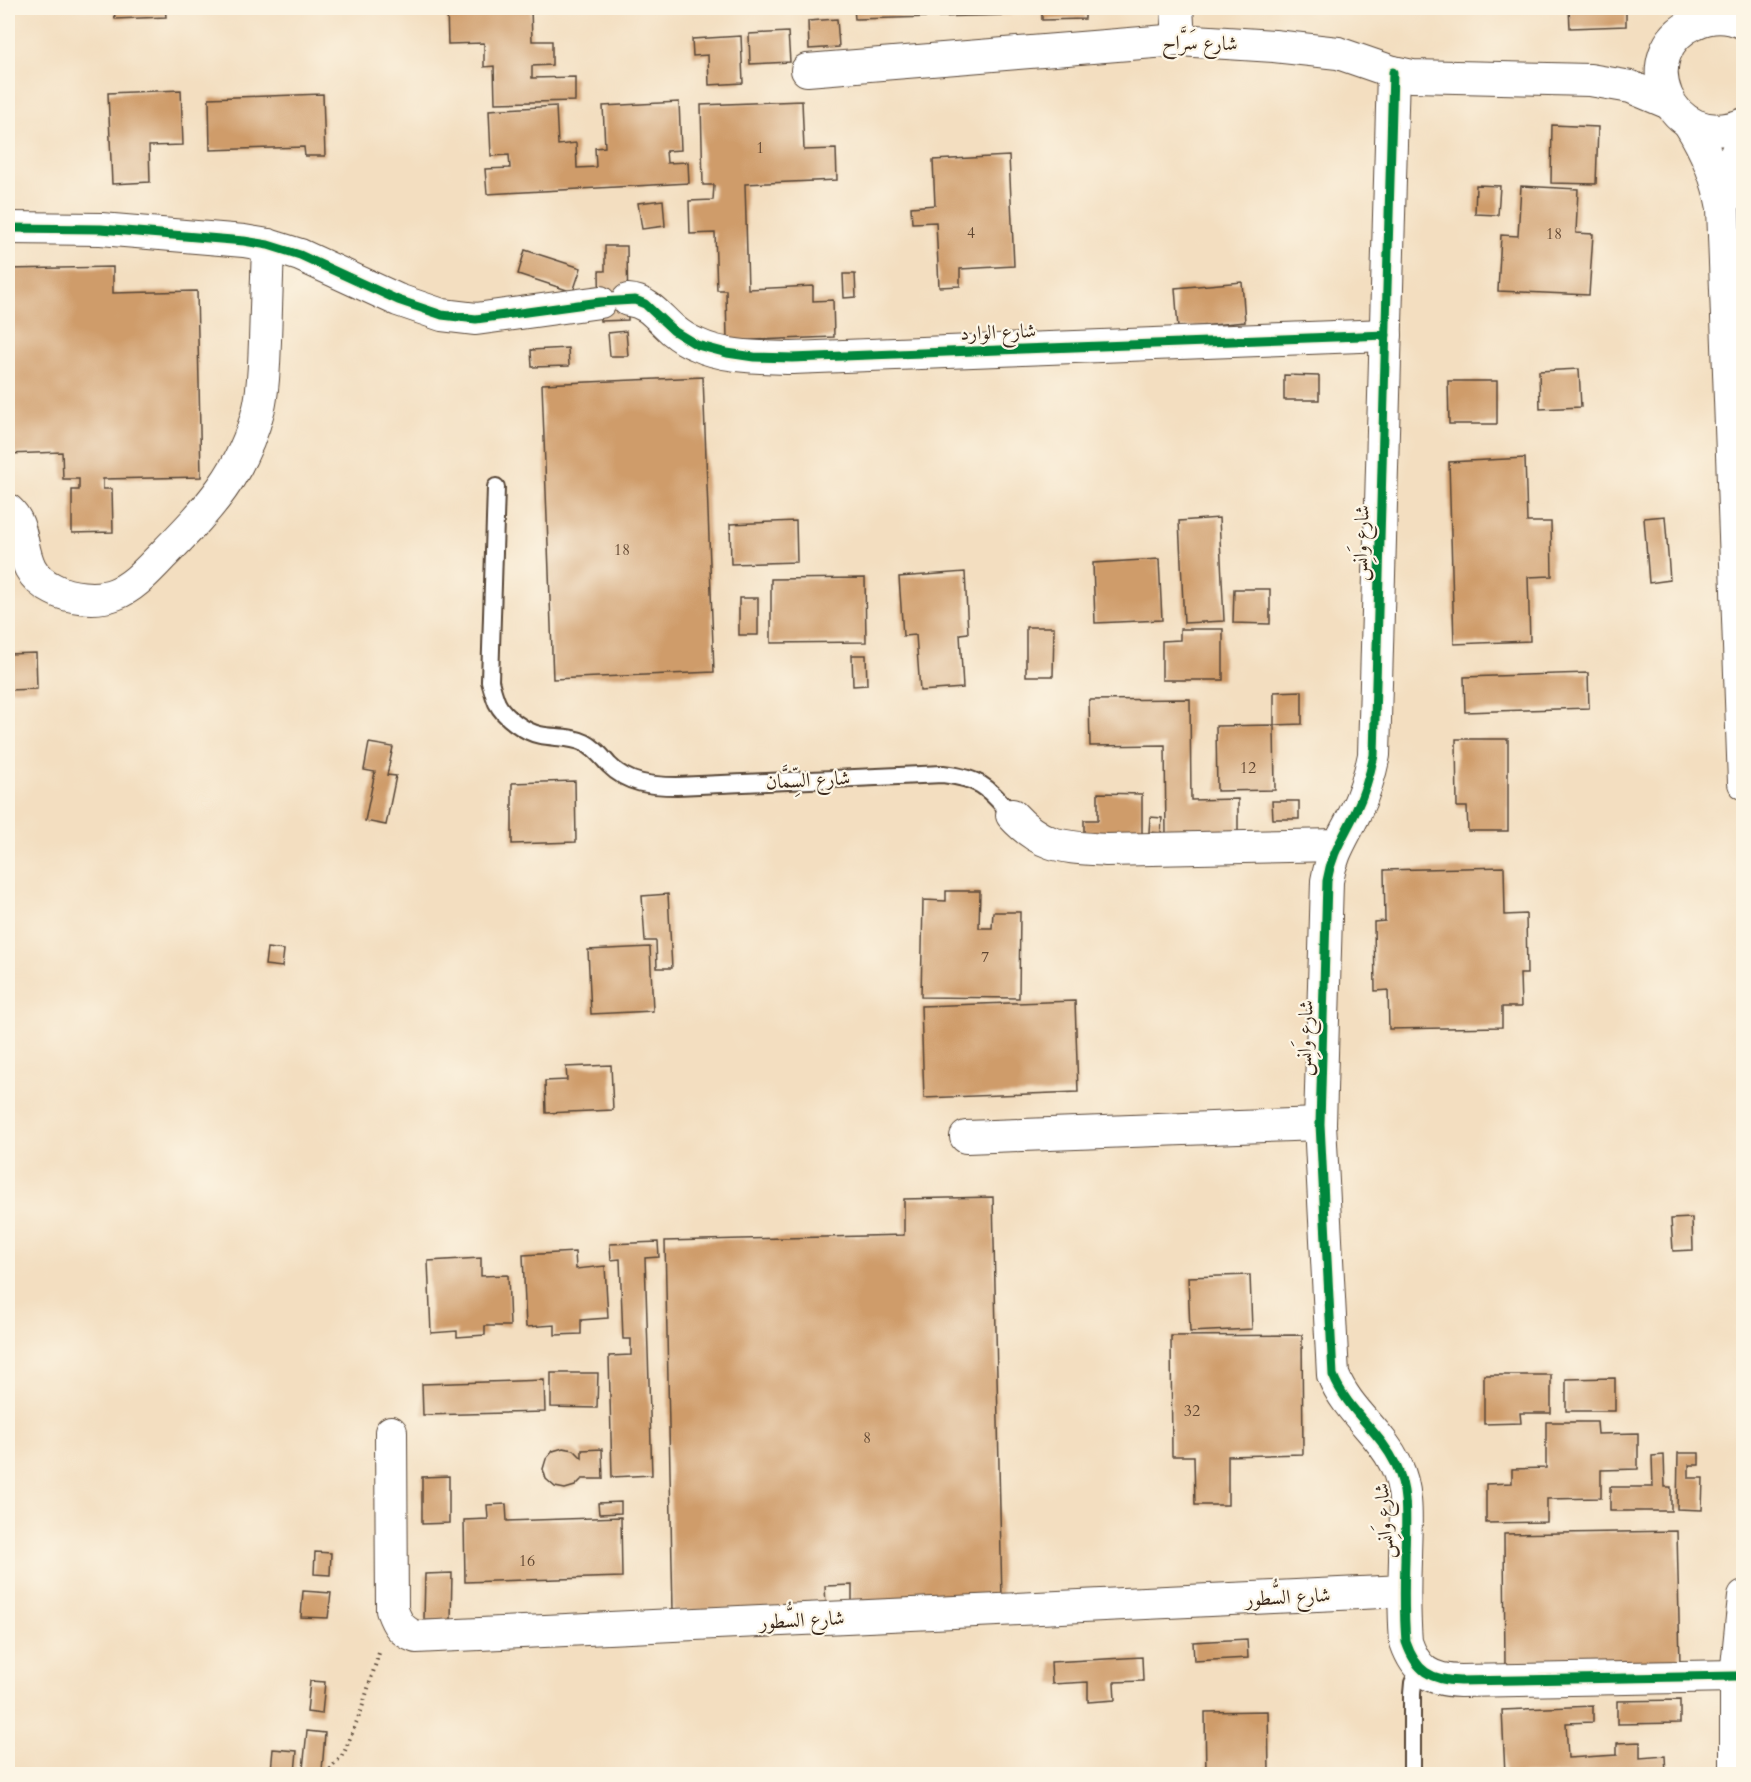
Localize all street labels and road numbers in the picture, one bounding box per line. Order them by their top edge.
street label: شارع سَرَّاح [1162,25,1238,61]
street label: شارع الوارد [959,317,1037,351]
street label: شارع وَانِس [1345,505,1380,582]
street label: شارع السِّمَّان [765,760,851,800]
street label: شارع وَانِس [1289,1000,1324,1077]
street label: شارع وَانِس [1367,1482,1404,1560]
street label: شارع السُّطور [1242,1575,1331,1617]
street label: شارع السُّطور [756,1598,845,1640]

